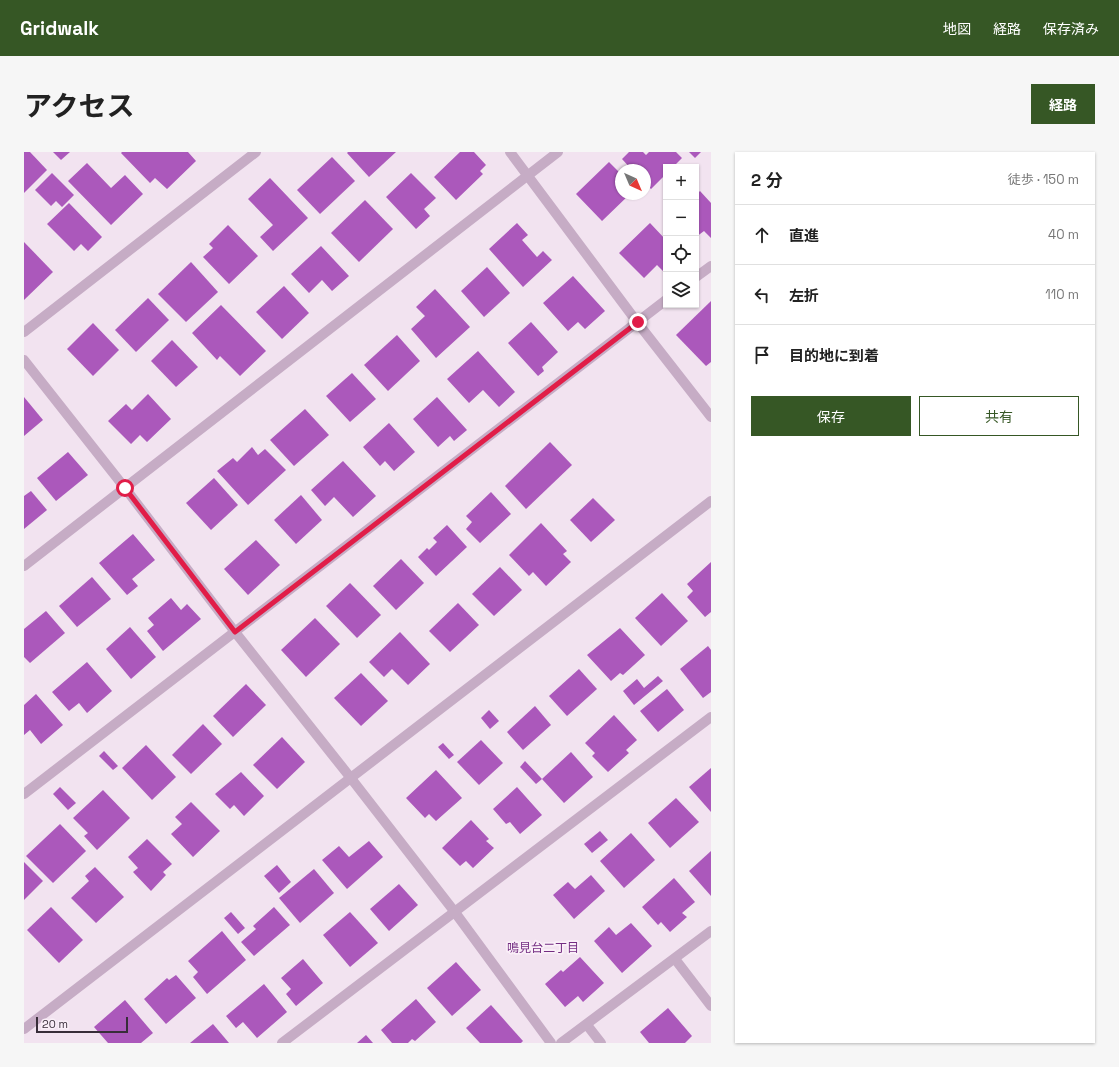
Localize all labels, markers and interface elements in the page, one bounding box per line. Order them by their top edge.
text: Gridwalk [20,16,99,41]
text: 地図 [943,20,971,38]
text: 経路 [993,20,1021,38]
text: 保存済み [1043,20,1099,38]
button: 経路 [1031,84,1095,124]
text: アクセス [24,88,135,124]
north arrow [615,164,651,200]
map controls [663,164,699,308]
button: + [663,164,699,200]
text: 2 分 [751,169,782,191]
text: 徒歩 · 150 m [1008,171,1079,188]
button: − [663,200,699,236]
icon: ahead [751,224,773,246]
text: 直進 [789,226,819,245]
text: 40 m [1048,226,1079,243]
button: locate [663,236,699,272]
button: layers [663,272,699,308]
icon: left [751,284,773,306]
text: 左折 [789,286,819,305]
text: 110 m [1045,286,1079,303]
route end [629,313,647,331]
icon: arrive [751,344,773,366]
text: 目的地に到着 [789,346,879,365]
button: 保存 [751,396,911,436]
button: 共有 [919,396,1079,436]
route start [116,479,134,497]
district label: 鳴見台二丁目 [507,940,579,956]
scale bar [36,1015,128,1034]
text: 20 m [42,1017,68,1031]

